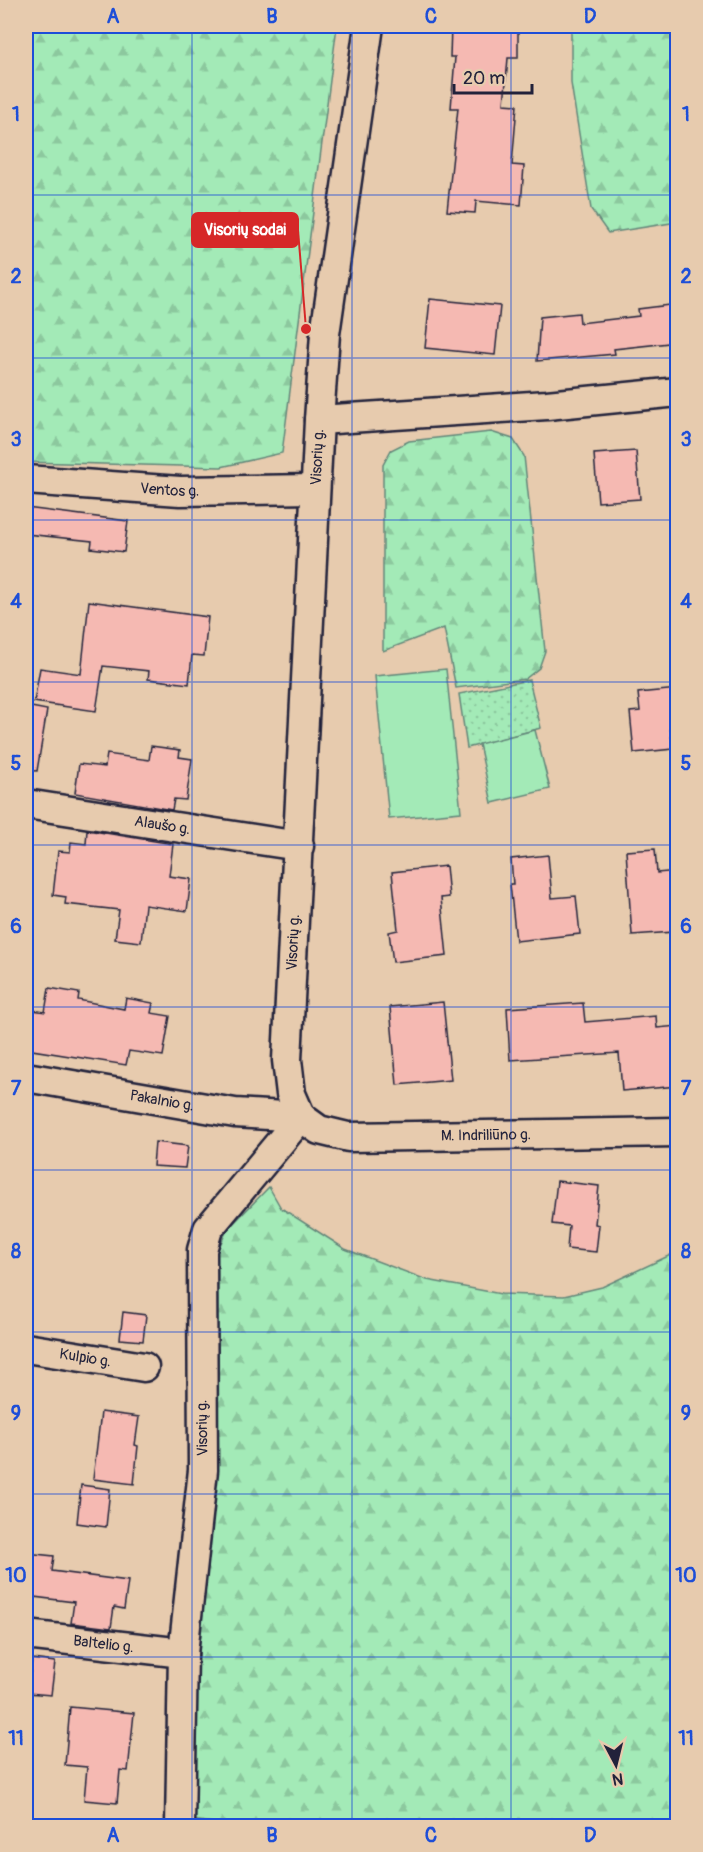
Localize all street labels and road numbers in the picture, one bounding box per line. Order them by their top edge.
street label: Visorių g. [307,428,329,486]
street label: Ventos g. [139,479,199,501]
street label: Alaušo g. [133,812,192,839]
street label: Visorių g. [282,914,304,971]
street label: Pakalnio g. [128,1086,195,1116]
street label: M. Indriliūno g. [441,1125,531,1146]
street label: Kulpio g. [58,1345,112,1372]
street label: Visorių g. [193,1400,212,1456]
street label: Baltelio g. [72,1631,135,1657]

